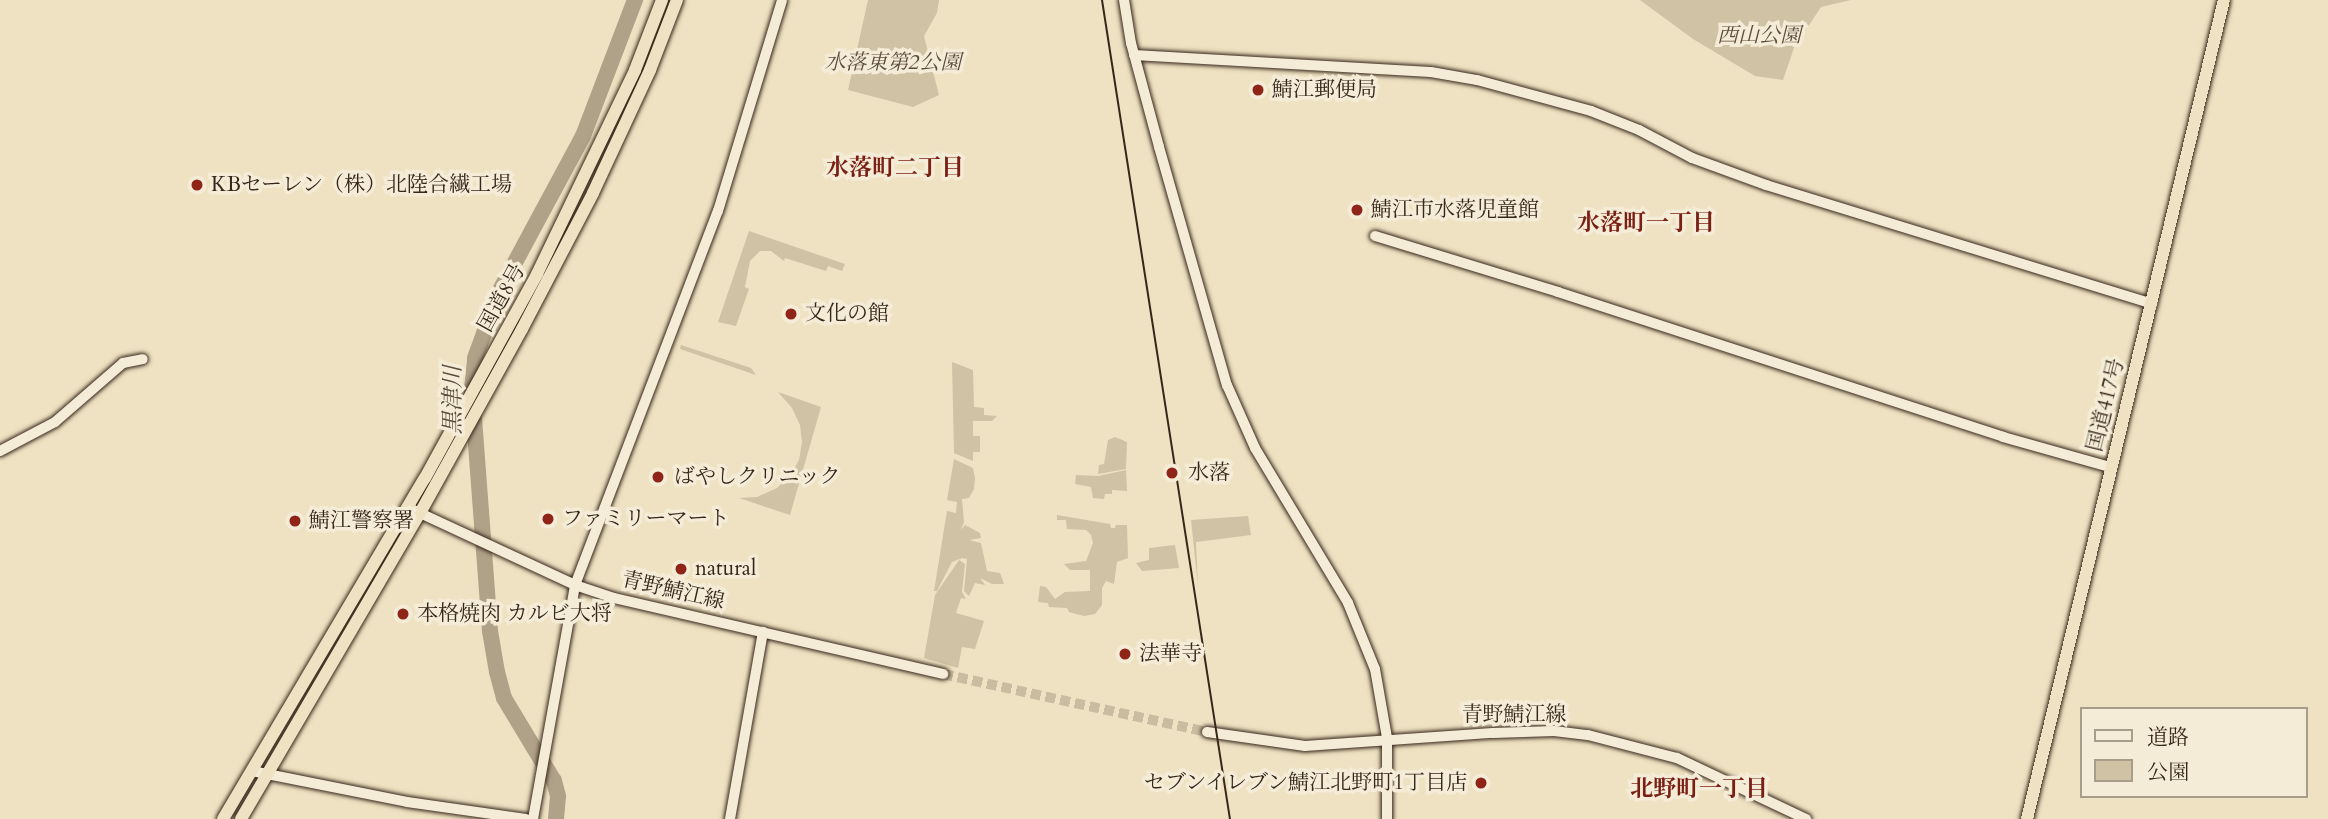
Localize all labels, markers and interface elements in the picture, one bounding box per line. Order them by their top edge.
park label: 西山公園 [1717,23,1801,49]
park label: 水落東第2公園 [825,50,961,76]
place label: 鯖江郵便局 [1272,77,1377,103]
marker: 鯖江郵便局 [1250,82,1266,98]
district label: 水落町二丁目 [826,154,964,182]
place label: KBセーレン（株）北陸合繊工場 [211,172,513,198]
marker: KBセーレン（株）北陸合繊工場 [189,177,205,193]
place label: 鯖江市水落児童館 [1371,197,1539,223]
marker: 鯖江市水落児童館 [1349,202,1365,218]
district label: 水落町一丁目 [1577,209,1715,237]
street label: 国道8号 [473,260,531,336]
place label: 文化の館 [805,301,889,327]
marker: 文化の館 [783,306,799,322]
street label: 国道417号 [2082,356,2130,454]
water label: 黒津川 [439,366,467,434]
place label: 水落 [1188,460,1230,486]
marker: 水落 [1162,463,1182,483]
place label: ばやしクリニック [674,464,842,490]
marker: ばやしクリニック [648,467,668,487]
place label: ファミリーマート [562,506,730,532]
place label: 鯖江警察署 [309,508,414,534]
marker: ファミリーマート [540,511,556,527]
marker: 鯖江警察署 [287,513,303,529]
place label: natural [695,556,756,582]
marker: natural [673,561,689,577]
street label: 青野鯖江線 [619,567,727,615]
place label: 本格焼肉 カルビ大将 [417,601,612,627]
marker: 本格焼肉 カルビ大将 [395,606,411,622]
place label: 法華寺 [1139,641,1202,667]
marker: 法華寺 [1117,646,1133,662]
street label: 青野鯖江線 [1462,702,1566,728]
legend [2080,707,2307,798]
text: 道路 [2147,723,2189,752]
text: 公園 [2147,758,2189,787]
place label: セブンイレブン鯖江北野町1丁目店 [1141,770,1467,796]
marker: セブンイレブン鯖江北野町1丁目店 [1473,775,1489,791]
district label: 北野町一丁目 [1630,775,1768,803]

